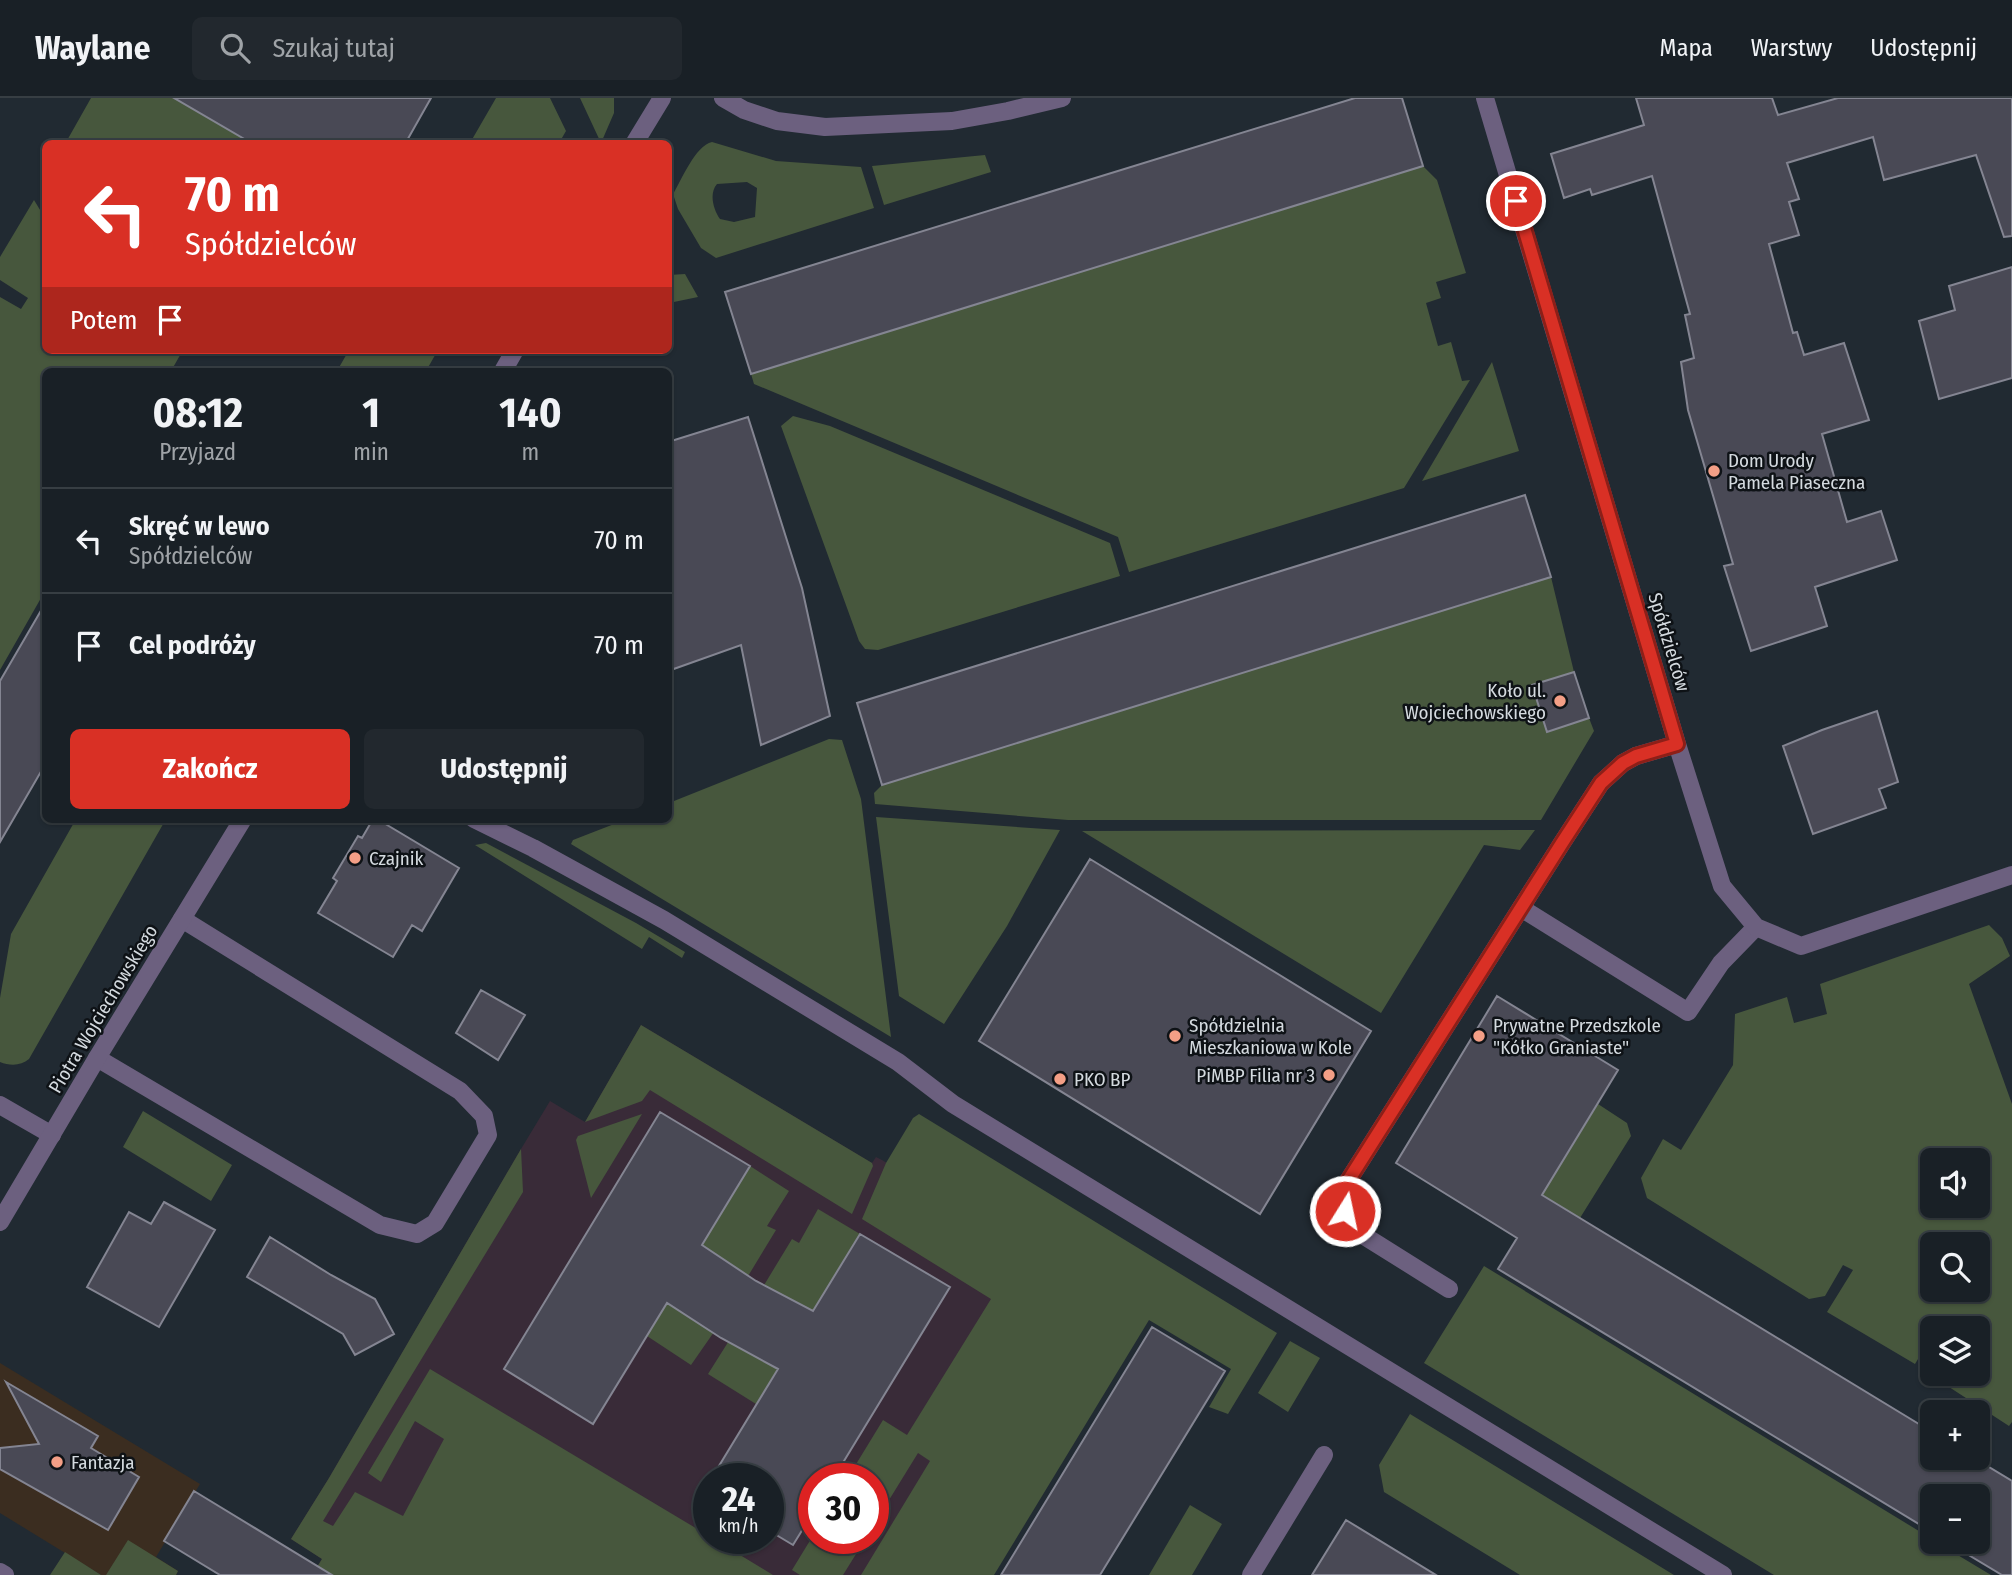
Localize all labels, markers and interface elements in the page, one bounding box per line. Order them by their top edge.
search box [192,17,682,80]
text: Waylane [35,28,150,68]
icon: search [216,29,254,67]
text: Szukaj tutaj [272,33,395,64]
text: Mapa [1660,34,1713,62]
text: Warstwy [1751,34,1832,62]
text: Udostępnij [1870,34,1977,62]
text: 70 m [185,165,280,224]
icon: left [70,168,161,259]
pin [1486,171,1546,231]
icon: arrive [1497,182,1535,220]
text: Spółdzielców [185,225,357,263]
icon: arrive [151,301,189,339]
text: Potem [70,305,137,336]
text: 08:12 [152,388,243,438]
text: 1 [362,388,380,438]
text: 140 [499,388,562,438]
text: Przyjazd [159,438,236,466]
text: min [353,438,389,466]
text: m [522,438,539,466]
place label: Dom Urody Pamela Piaseczna [1728,449,1865,494]
marker: Dom Urody Pamela Piaseczna [1706,463,1722,479]
text: Skręć w lewo [129,511,270,542]
icon: left [70,522,108,560]
text: 70 m [594,525,644,556]
text: Spółdzielców [129,542,252,570]
street label: Spółdzielców [1643,590,1695,695]
icon: arrive [70,627,108,665]
text: Cel podróży [129,630,256,661]
text: 70 m [594,630,644,661]
place label: Koło ul. Wojciechowskiego [1405,679,1546,724]
marker: Koło ul. Wojciechowskiego [1552,693,1568,709]
button: Zakończ [70,729,350,809]
button: Udostępnij [364,729,644,809]
place label: Czajnik [369,847,424,870]
marker: Czajnik [347,850,363,866]
street label: Piotra Wojciechowskiego [44,921,162,1097]
place label: Spółdzielnia Mieszkaniowa w Kole [1189,1014,1352,1059]
place label: Prywatne Przedszkole "Kółko Graniaste" [1493,1014,1661,1059]
marker: Spółdzielnia Mieszkaniowa w Kole [1167,1028,1183,1044]
marker: Prywatne Przedszkole "Kółko Graniaste" [1471,1028,1487,1044]
place label: PiMBP Filia nr 3 [1196,1064,1315,1087]
marker: PiMBP Filia nr 3 [1321,1067,1337,1083]
place label: PKO BP [1074,1068,1131,1091]
marker: PKO BP [1052,1071,1068,1087]
map controls [1920,1148,1990,1554]
button: sound [1920,1148,1990,1218]
position arrow [1308,1174,1382,1248]
button: search [1920,1232,1990,1302]
button: layers [1920,1316,1990,1386]
button: + [1920,1400,1990,1470]
place label: Fantazja [71,1451,135,1474]
marker: Fantazja [49,1454,65,1470]
speed limit sign: 30 [798,1463,889,1554]
text: 24 [722,1478,755,1520]
button: − [1920,1484,1990,1554]
text: km/h [718,1515,759,1537]

